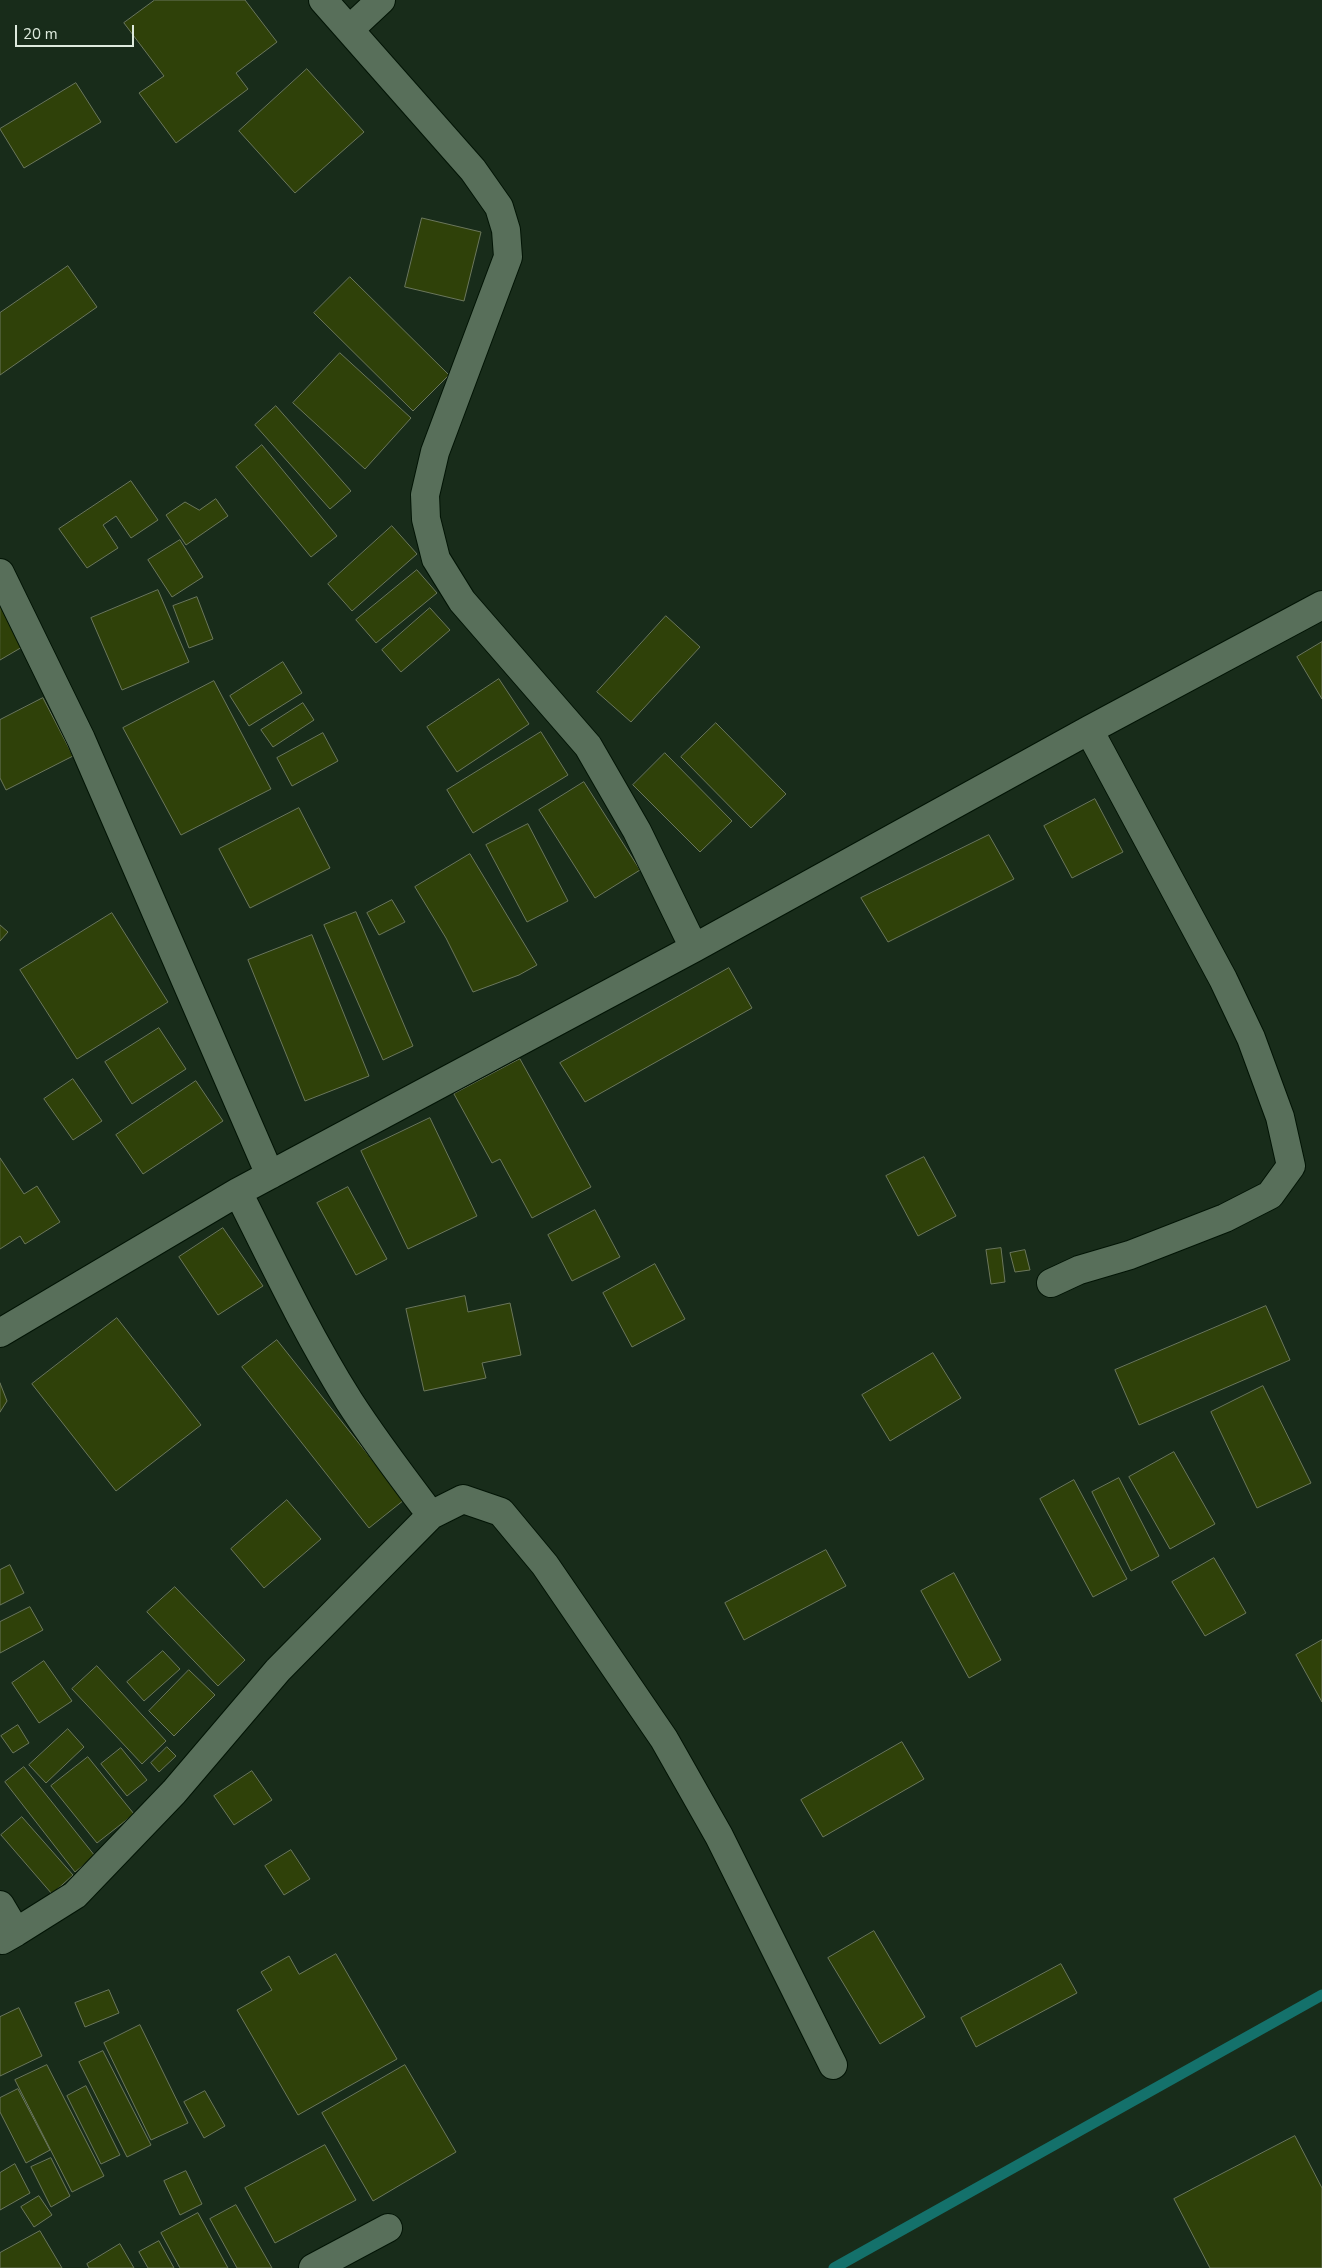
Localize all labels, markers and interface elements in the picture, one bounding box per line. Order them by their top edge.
scale bar [18,15,136,47]
text: 20 m [23,24,58,44]

